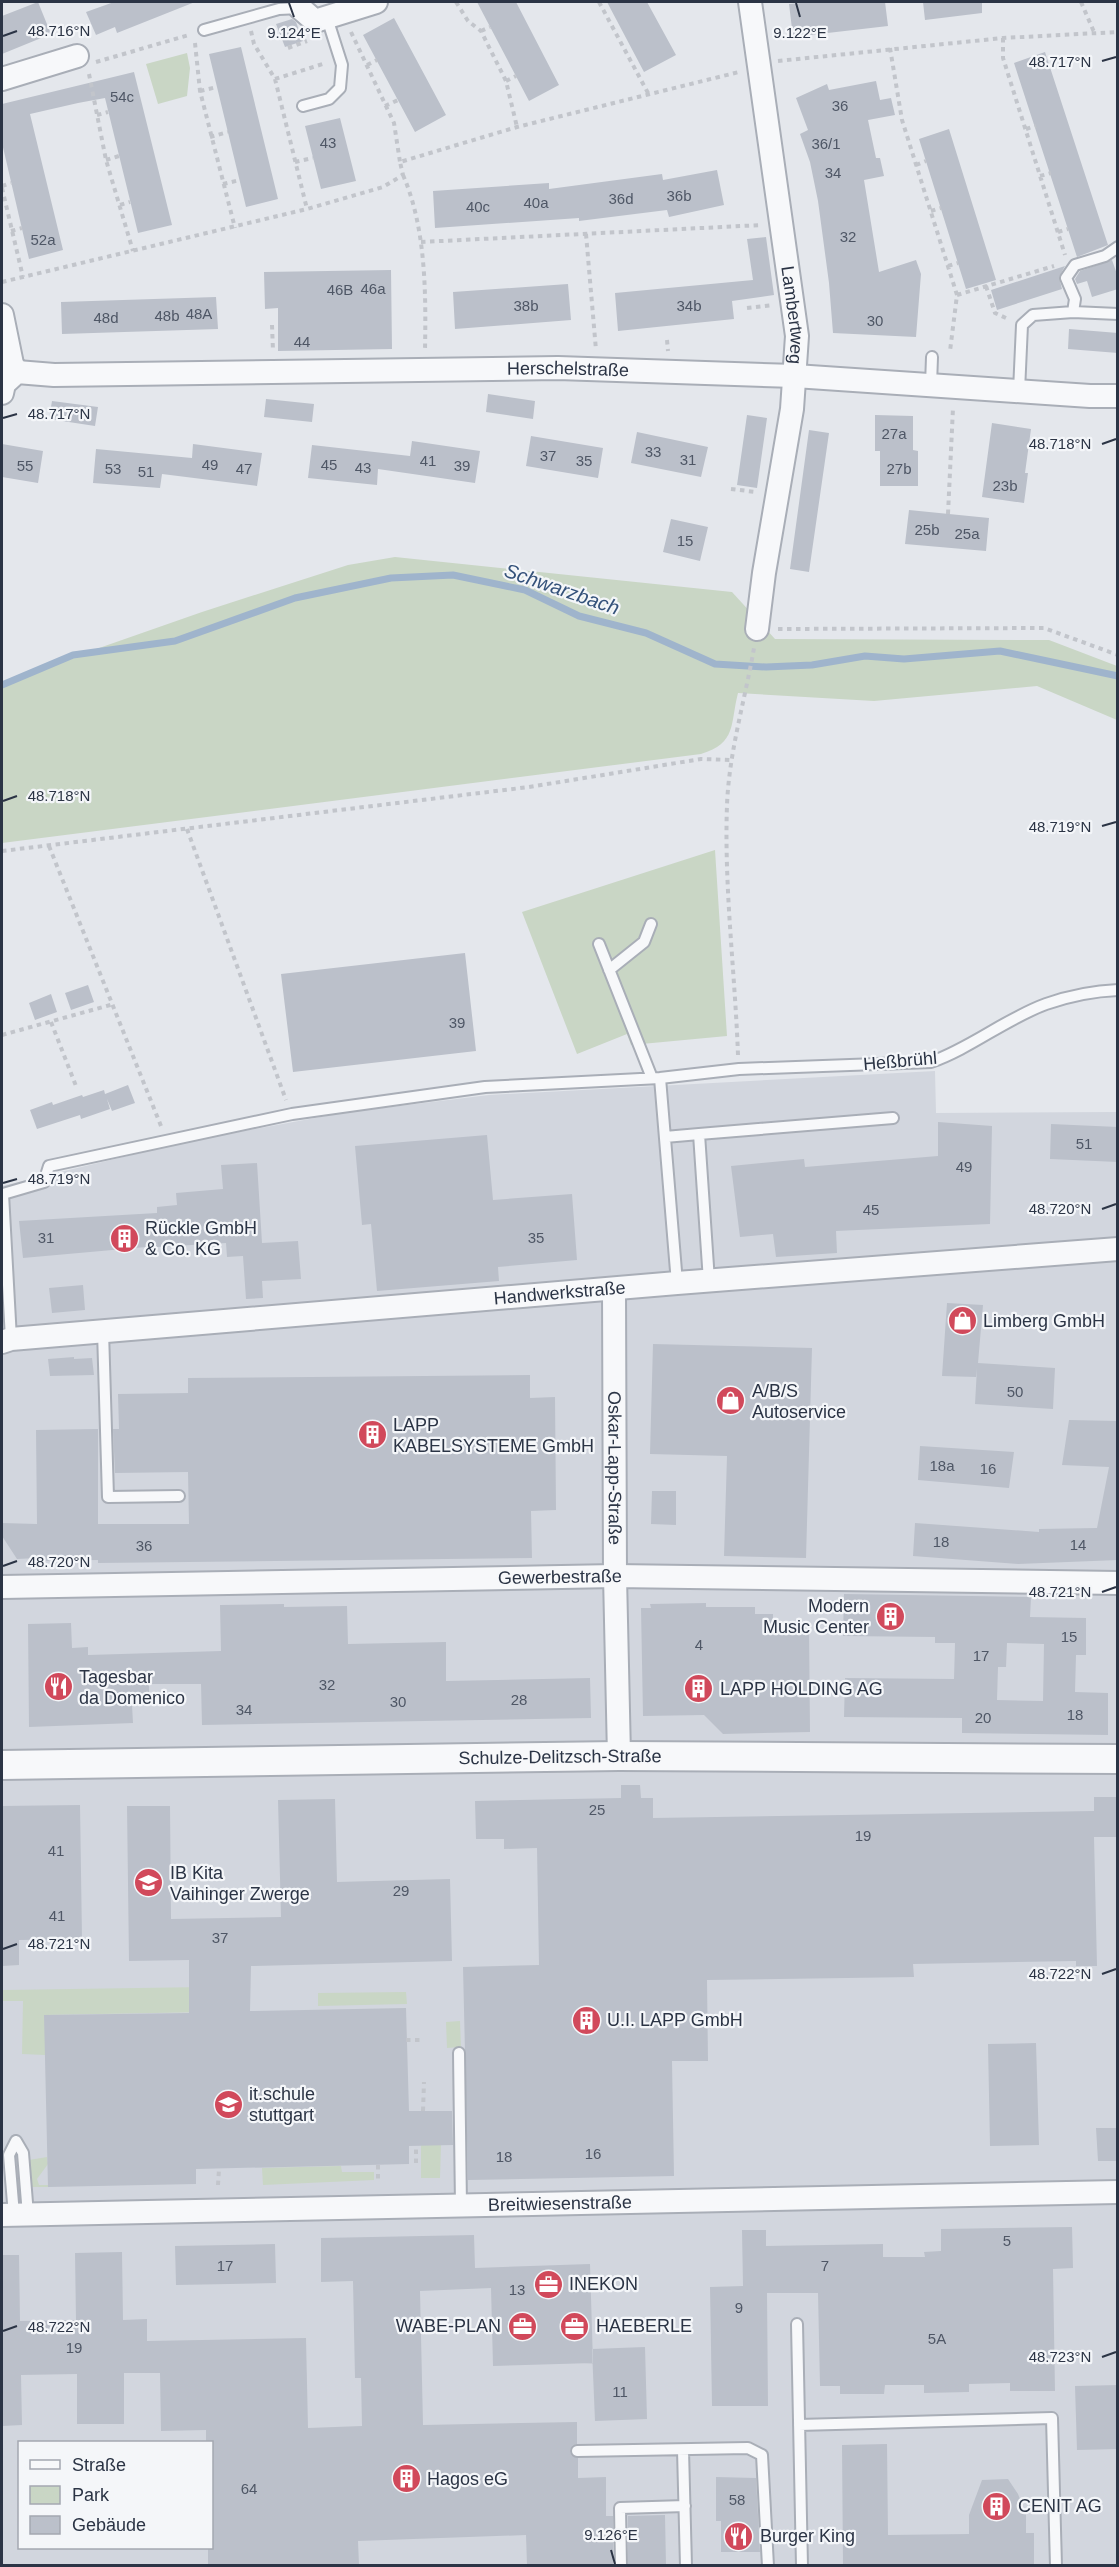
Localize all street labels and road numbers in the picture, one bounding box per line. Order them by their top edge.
street label: Lambertweg [777,264,807,365]
street label: Herschelstraße [507,358,629,380]
street label: Heßbrühl [862,1048,938,1074]
street label: Handwerkstraße [493,1277,626,1308]
street label: Oskar-Lapp-Straße [604,1391,625,1545]
street label: Gewerbestraße [498,1566,622,1588]
street label: Schulze-Delitzsch-Straße [458,1746,662,1768]
street label: Breitwiesenstraße [488,2192,632,2215]

